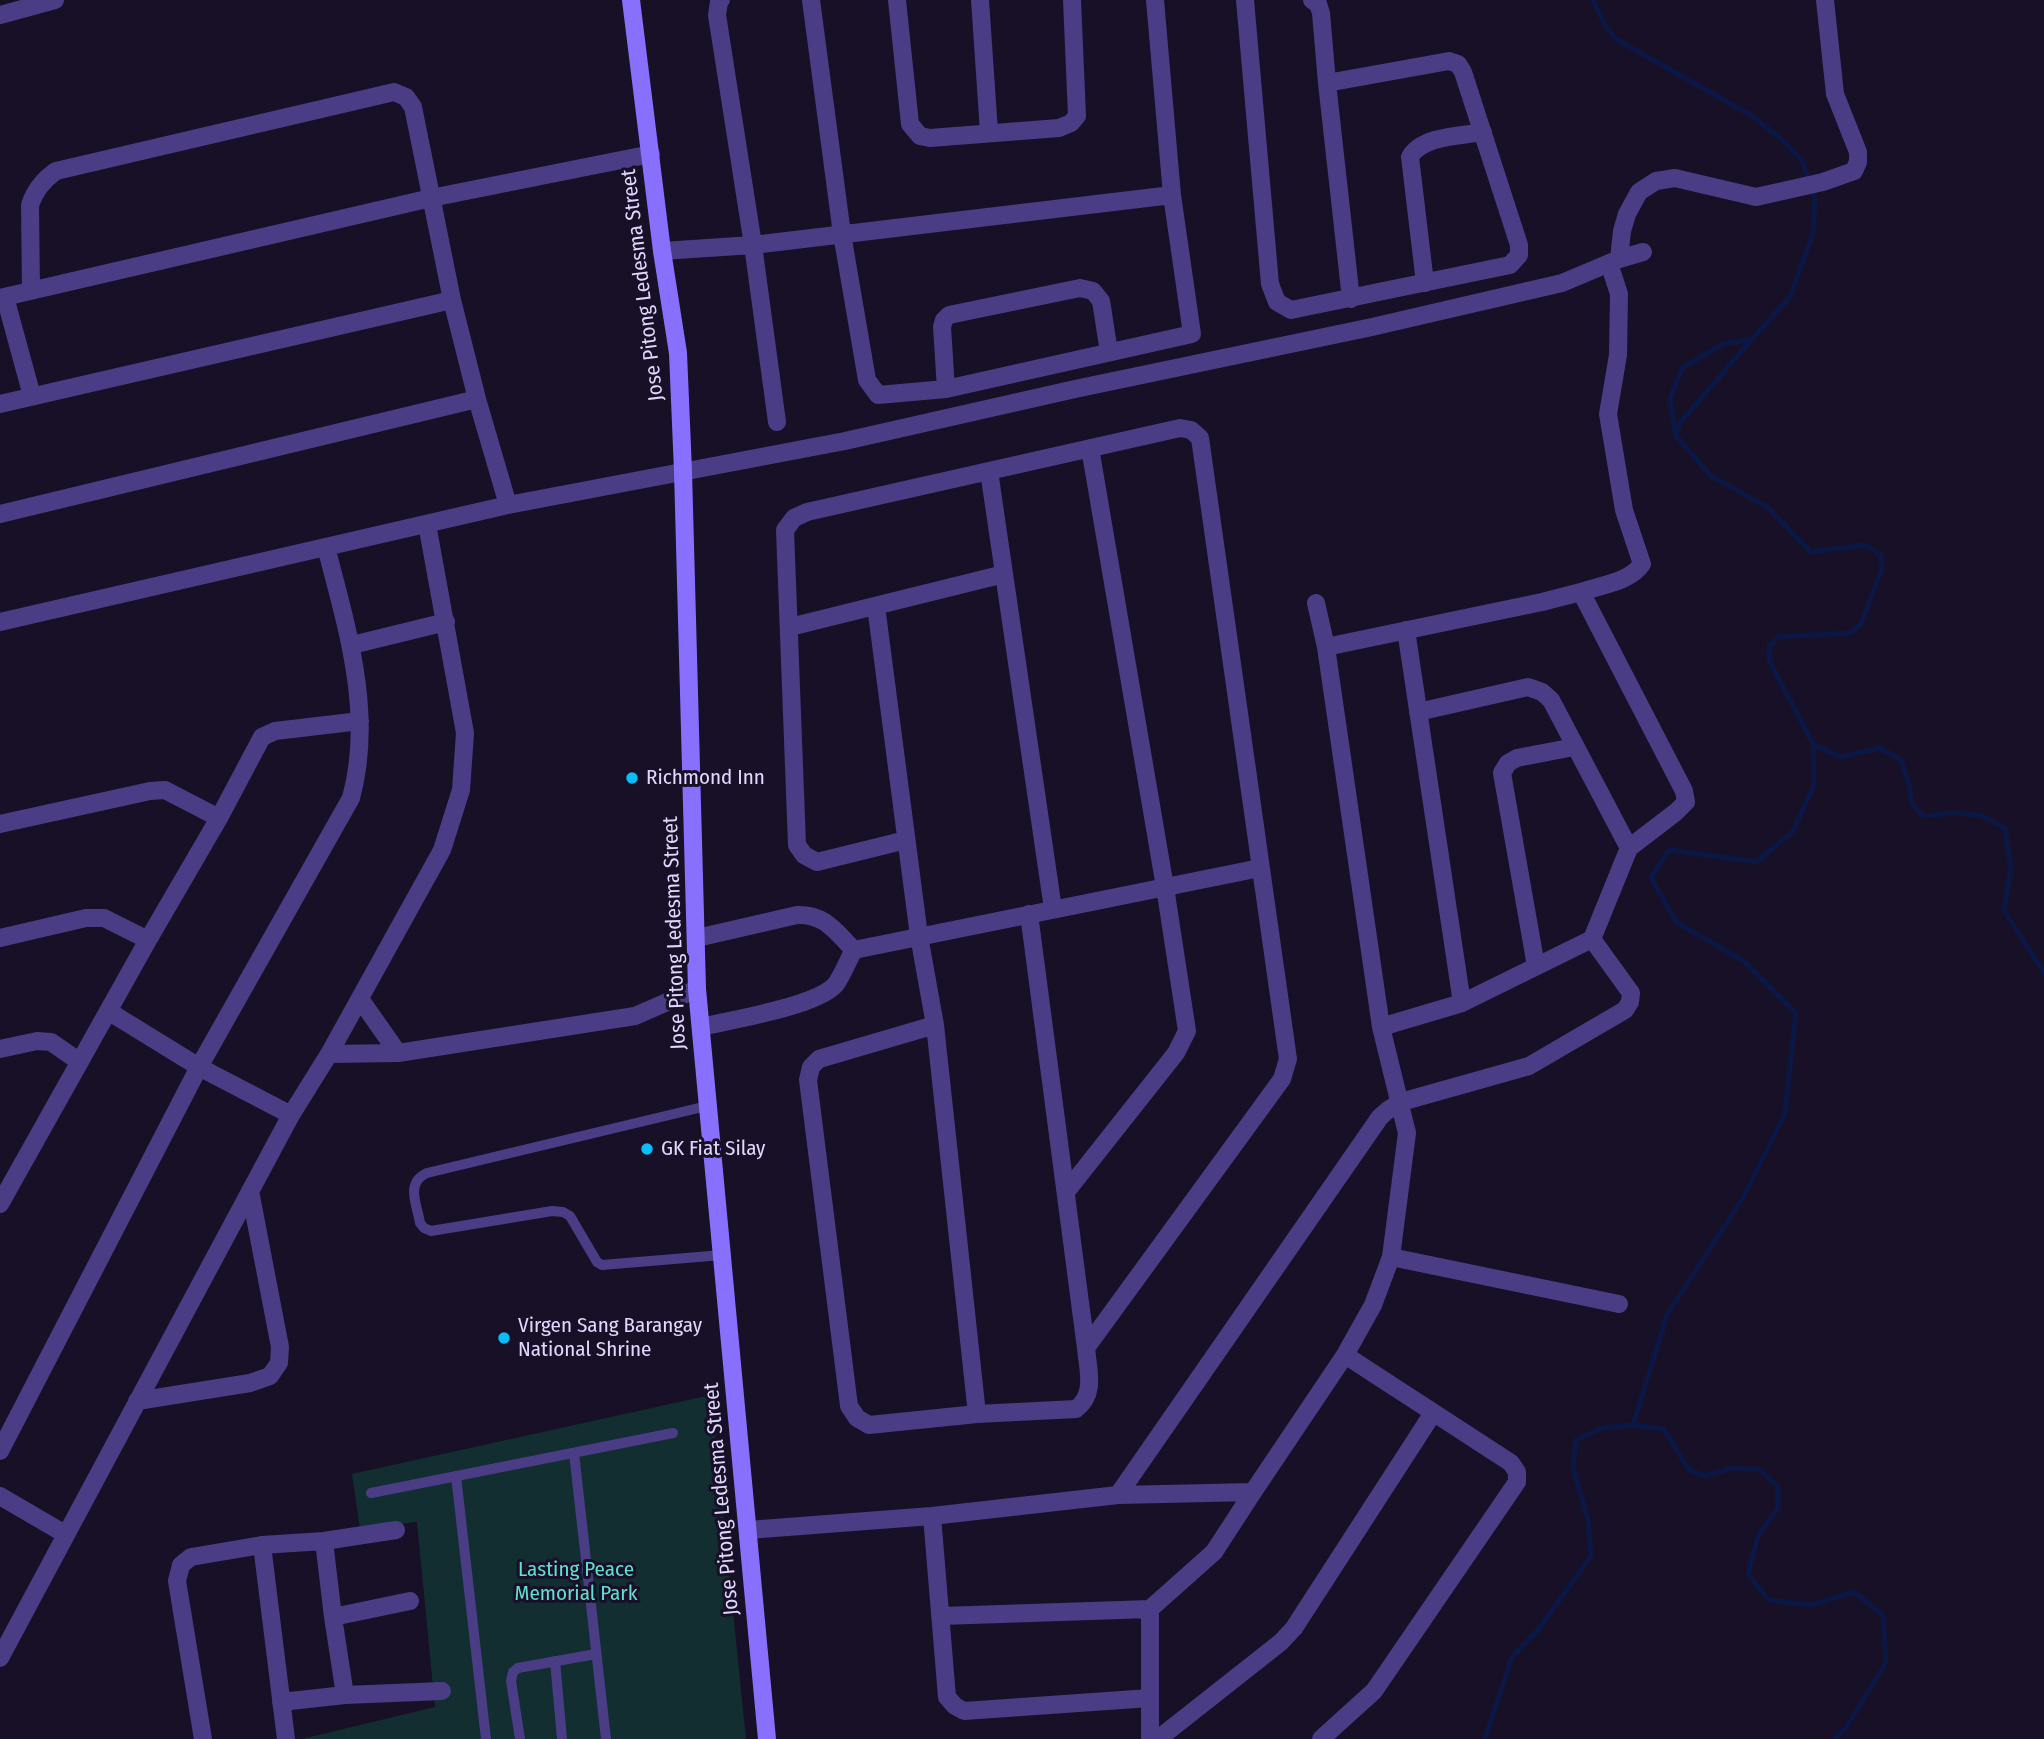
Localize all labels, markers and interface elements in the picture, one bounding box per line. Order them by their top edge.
street label: Jose Pitong Ledesma Street [616,168,670,402]
place label: Richmond Inn [646,765,765,791]
marker: Richmond Inn [624,770,640,786]
street label: Jose Pitong Ledesma Street [658,816,692,1050]
place label: GK Fiat Silay [661,1136,765,1162]
marker: GK Fiat Silay [639,1141,655,1157]
place label: Virgen Sang Barangay National Shrine [518,1313,702,1363]
marker: Virgen Sang Barangay National Shrine [496,1330,512,1346]
street label: Jose Pitong Ledesma Street [699,1382,745,1616]
park label: Lasting Peace Memorial Park [515,1557,637,1607]

